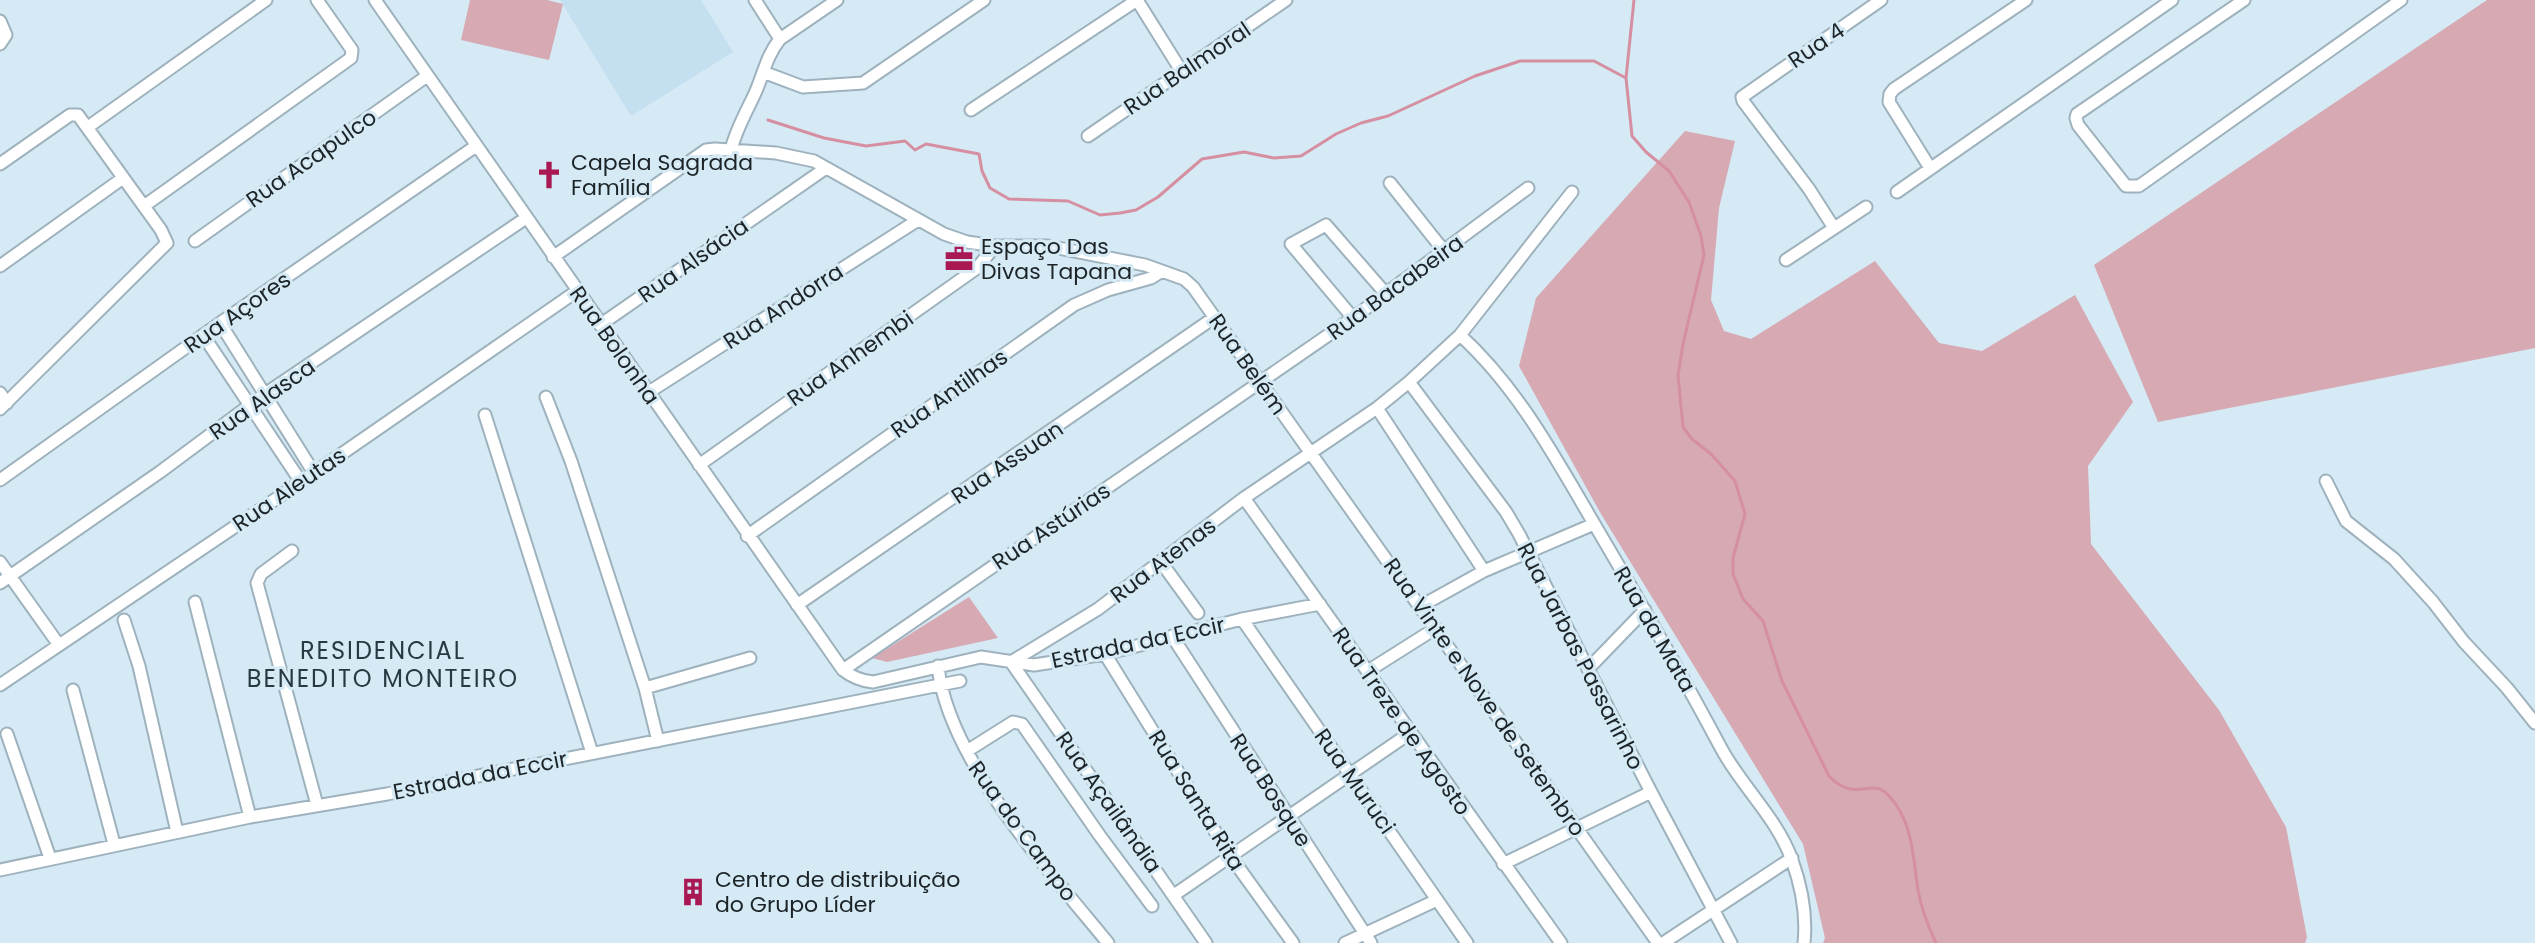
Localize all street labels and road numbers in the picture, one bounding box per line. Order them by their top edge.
street label: Rua Balmoral [1118,14,1257,122]
street label: Rua 4 [1782,15,1851,76]
street label: Rua Acapulco [240,102,383,215]
street label: Rua Alsácia [632,211,755,310]
street label: Rua Bacabeira [1321,227,1470,347]
street label: Rua Andorra [717,256,849,357]
street label: Rua Açores [178,264,297,361]
street label: Rua Bolonha [562,280,667,411]
street label: Rua Anhembi [781,303,920,413]
street label: Rua Belém [1201,307,1294,421]
street label: Rua Antilhas [885,342,1014,445]
street label: Rua Alasca [203,351,322,447]
street label: Rua Assuan [945,413,1069,511]
street label: Rua Aleutas [227,440,352,539]
street label: Rua Astúrias [986,475,1117,577]
street label: Rua Atenas [1104,510,1223,610]
street label: Rua Jarbas Passarinho [1510,537,1651,775]
street label: Rua Vinte e Nove de Setembro [1376,552,1593,843]
street label: Rua da Mata [1606,561,1703,698]
street label: Estrada da Eccir [1048,609,1228,676]
street label: Rua Treze de Agosto [1325,621,1478,822]
street label: Rua Muruci [1307,722,1402,840]
street label: Rua Santa Rita [1141,724,1252,877]
street label: Rua Açailândia [1048,725,1169,879]
street label: Rua Bosque [1222,727,1319,853]
street label: Estrada da Eccir [390,743,570,808]
street label: Rua do Campo [961,755,1084,908]

